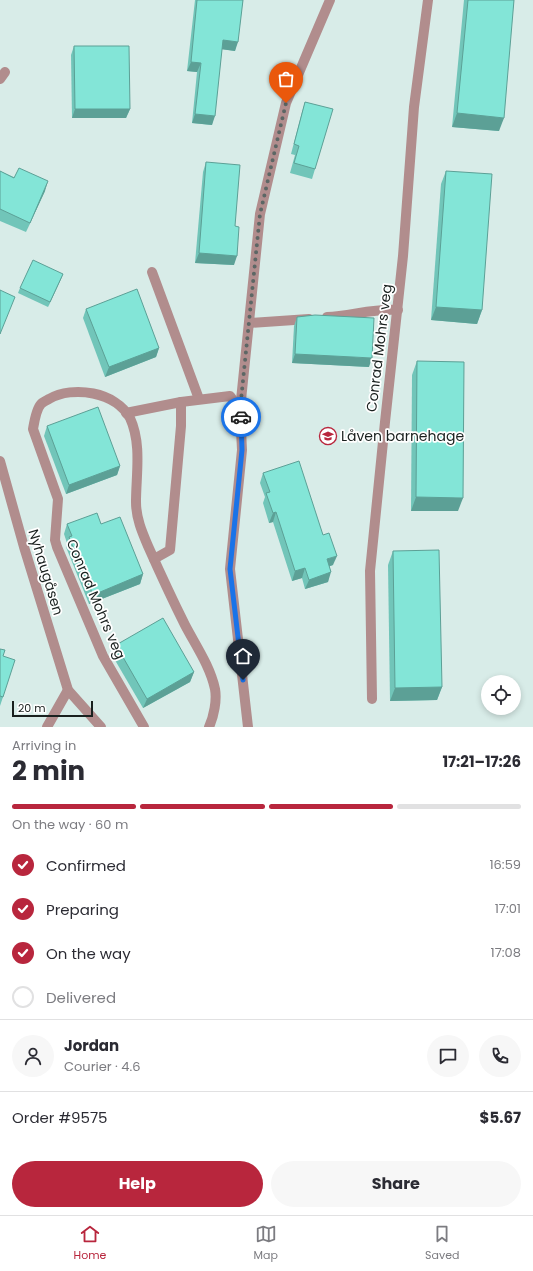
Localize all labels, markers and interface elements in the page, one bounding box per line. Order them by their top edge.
pin [269,62,303,103]
icon: bag [275,68,297,90]
street label: Conrad Mohrs veg [361,283,397,413]
courier [221,397,261,437]
icon: car [230,406,252,428]
school or university icon: Låven barnehage [318,426,338,446]
place label: Låven barnehage [341,426,464,446]
street label: Nyhaugåsen [23,527,69,617]
street label: Conrad Mohrs veg [62,536,130,662]
pin [226,639,260,680]
icon: home [232,645,254,667]
map controls [481,675,521,715]
button: locate [481,675,521,715]
scale bar [12,699,93,718]
text: 20 m [18,700,46,716]
text: Arriving in [12,736,76,755]
text: 17:21–17:26 [442,751,521,772]
text: 2 min [12,753,85,789]
text: On the way · 60 m [12,815,128,834]
icon: check [12,854,34,876]
text: Confirmed [46,855,126,876]
text: 16:59 [489,855,521,874]
icon: check [12,898,34,920]
text: Preparing [46,899,119,920]
text: 17:01 [495,899,521,918]
icon: check [12,942,34,964]
text: On the way [46,943,131,964]
text: 17:08 [491,943,521,962]
text: Delivered [46,987,116,1008]
button: person [12,1035,54,1077]
text: Jordan [64,1035,119,1056]
button: chat [427,1035,469,1077]
button: phone [479,1035,521,1077]
text: Courier · 4.6 [64,1057,141,1076]
text: Order #9575 [12,1107,108,1128]
text: $5.67 [480,1107,521,1128]
button: Help [12,1161,263,1207]
button: Share [271,1161,521,1207]
tab: Home [74,1223,106,1264]
tab: Map [254,1223,278,1264]
tab: Saved [425,1223,459,1264]

